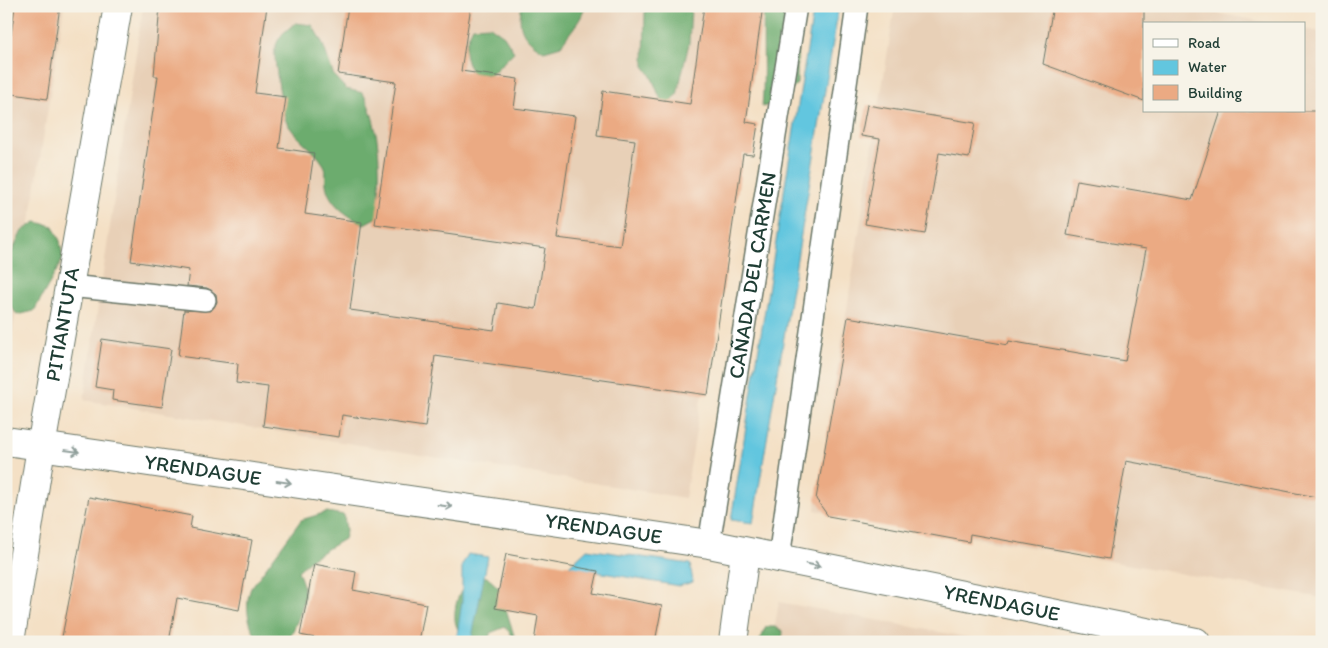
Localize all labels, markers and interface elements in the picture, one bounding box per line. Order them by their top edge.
legend [1143,22,1306,112]
text: Road [1188,34,1221,52]
text: Water [1188,58,1227,76]
text: Building [1188,84,1242,102]
street label: CAÑADA DEL CARMEN [723,170,781,381]
street label: PITIANTUTA [40,265,84,383]
one-way arrow [63,446,79,456]
street label: YRENDAGUE [143,448,263,490]
one-way arrow [276,477,292,487]
one-way arrow [437,501,453,511]
street label: YRENDAGUE [543,507,664,549]
one-way arrow [804,560,820,570]
street label: YRENDAGUE [941,578,1062,626]

